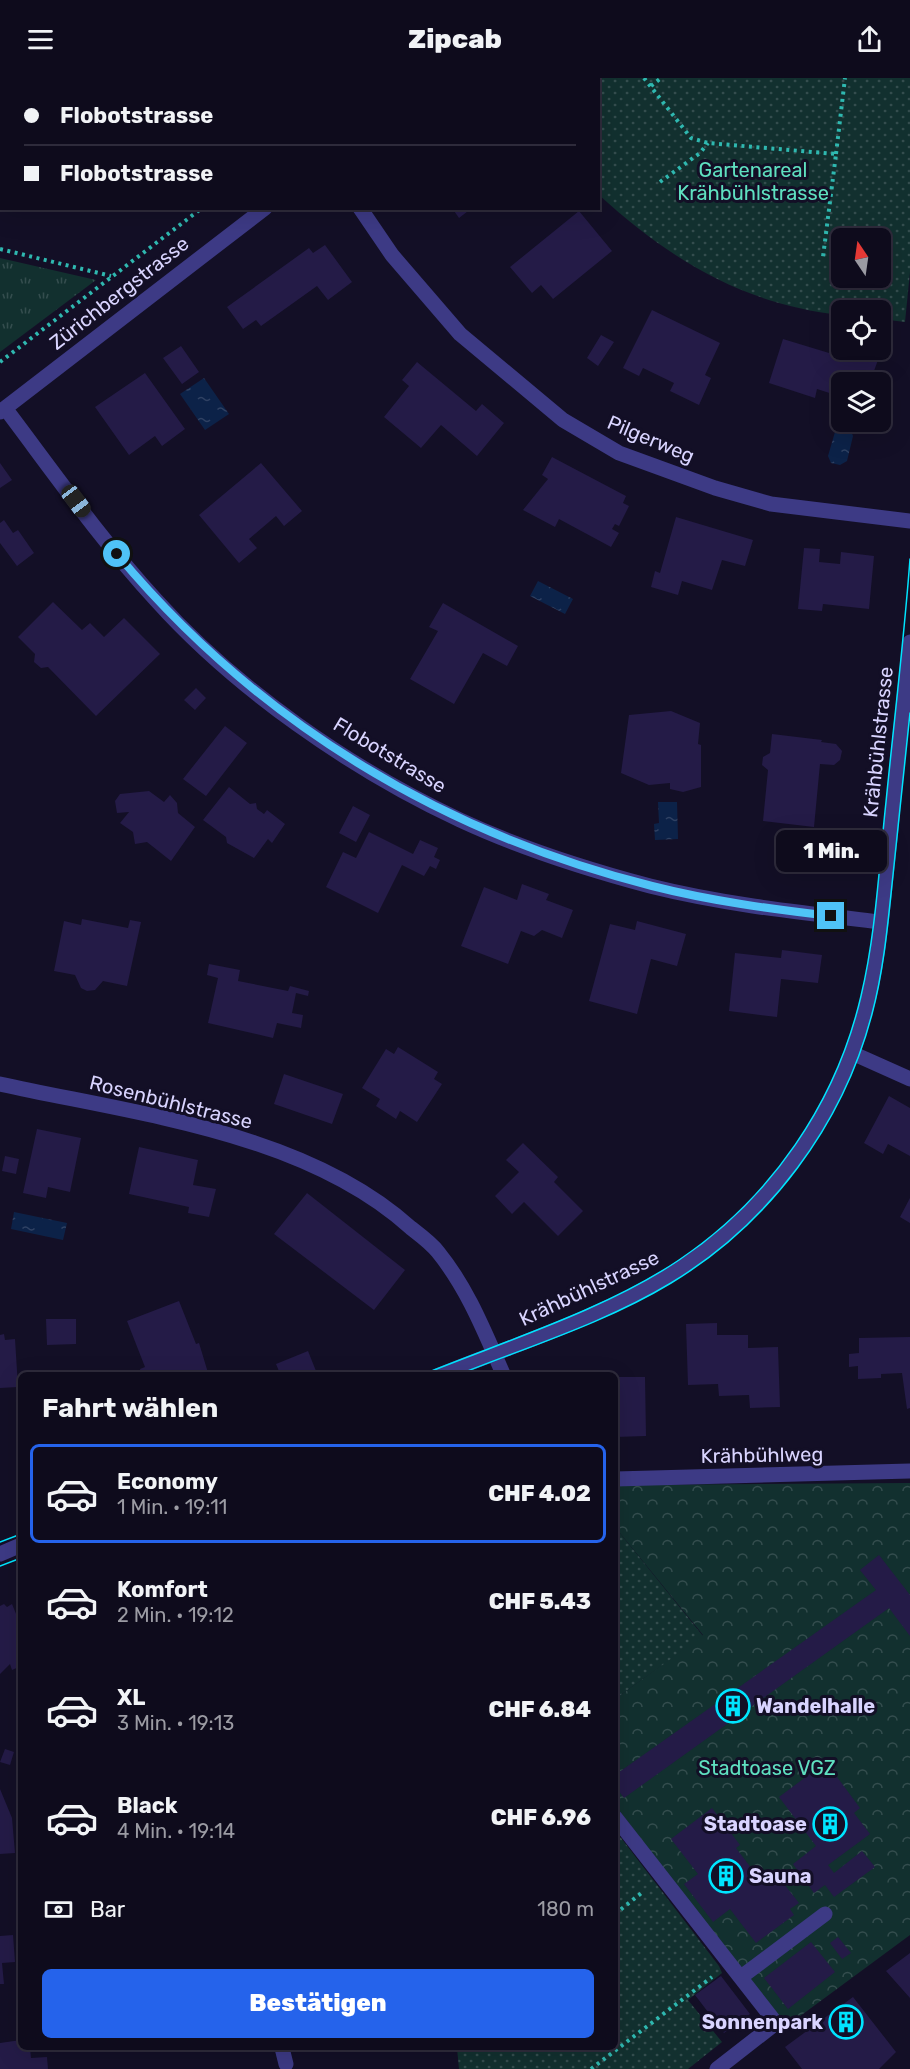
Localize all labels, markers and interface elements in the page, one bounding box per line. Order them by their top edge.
icon: menu [24,23,57,56]
text: Zipcab [408,23,502,55]
icon: share [853,23,886,56]
text: Flobotstrasse [60,102,213,129]
park label: Gartenareal Krähbühlstrasse [677,158,829,205]
text: Flobotstrasse [60,160,213,187]
north arrow [831,228,891,288]
map controls [831,228,891,432]
street label: Zürichbergstrasse [45,231,193,355]
button: locate [831,300,891,360]
button: layers [831,372,891,432]
street label: Pilgerweg [604,410,698,468]
car [58,481,94,521]
route start [103,540,130,567]
street label: Krähbühlstrasse [858,665,898,819]
street label: Flobotstrasse [329,712,451,798]
callout: 1 Min. [776,829,886,871]
text: 1 Min. [803,839,860,863]
route end [817,902,844,929]
street label: Rosenbühlstrasse [87,1070,255,1134]
street label: Krähbühlstrasse [515,1245,663,1331]
text: Fahrt wählen [42,1392,218,1424]
street label: Krähbühlweg [701,1442,823,1468]
icon: car [45,1467,99,1521]
text: Economy [117,1468,218,1495]
text: CHF 4.02 [488,1480,591,1507]
text: 1 Min. · 19:11 [117,1495,227,1519]
icon: car [45,1575,99,1629]
text: Komfort [117,1576,208,1603]
text: CHF 5.43 [489,1588,591,1615]
text: 2 Min. · 19:12 [117,1603,234,1627]
icon: car [45,1683,99,1737]
text: XL [117,1684,145,1711]
building icon: Wandelhalle [715,1688,751,1724]
place label: Wandelhalle [756,1694,875,1718]
text: CHF 6.84 [488,1696,591,1723]
text: 3 Min. · 19:13 [117,1711,234,1735]
park label: Stadtoase VGZ [698,1756,836,1780]
icon: car [45,1791,99,1845]
text: Black [117,1792,178,1819]
text: CHF 6.96 [491,1804,591,1831]
building icon: Stadtoase [812,1806,848,1842]
place label: Stadtoase [704,1812,807,1836]
text: 4 Min. · 19:14 [117,1819,235,1843]
building icon: Sauna [708,1858,744,1894]
place label: Sauna [749,1864,812,1888]
icon: cash [42,1893,75,1926]
text: Bar [90,1896,125,1923]
text: 180 m [537,1897,594,1921]
button: Bestätigen [42,1969,594,2038]
building icon: Sonnenpark [828,2004,864,2040]
place label: Sonnenpark [702,2010,823,2034]

